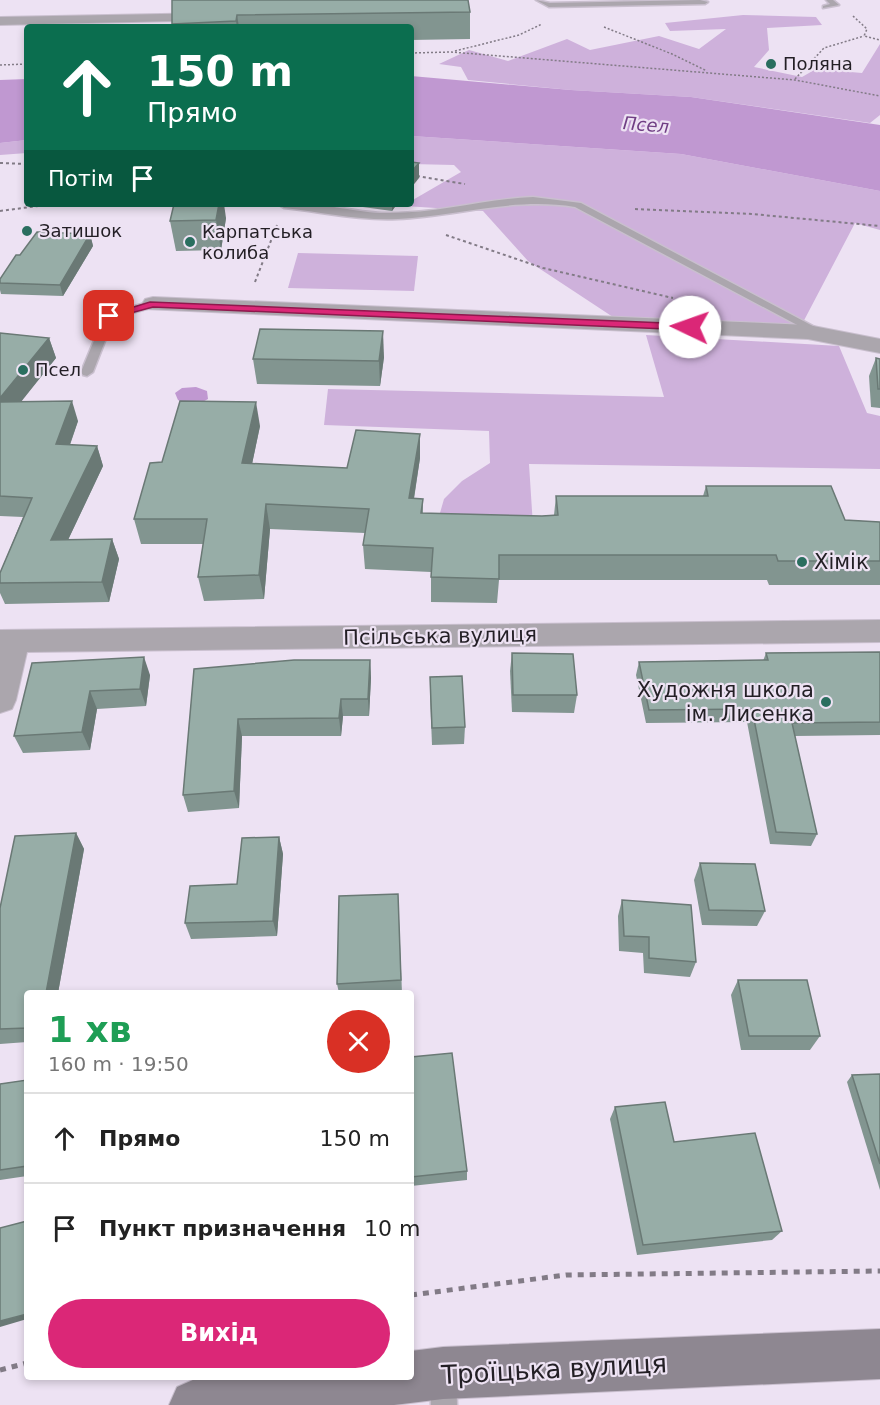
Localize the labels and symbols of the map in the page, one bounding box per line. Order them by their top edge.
place label: Поляна [783,53,853,74]
marker: Поляна [764,57,778,71]
water label: Псел [622,112,670,137]
place label: Затишок [39,220,122,241]
place label: Карпатська колиба [202,221,313,263]
marker: Затишок [20,224,34,238]
marker: Карпатська колиба [183,235,197,249]
pin [83,290,134,341]
position arrow [658,295,722,359]
place label: Псел [35,359,81,380]
marker: Псел [16,363,30,377]
place label: Хімік [814,550,869,574]
marker: Хімік [795,555,809,569]
street label: Псільська вулиця [343,622,537,650]
place label: Художня школа ім. Лисенка [637,678,814,726]
marker: Художня школа ім. Лисенка [819,695,833,709]
street label: Троїцька вулиця [439,1348,668,1390]

